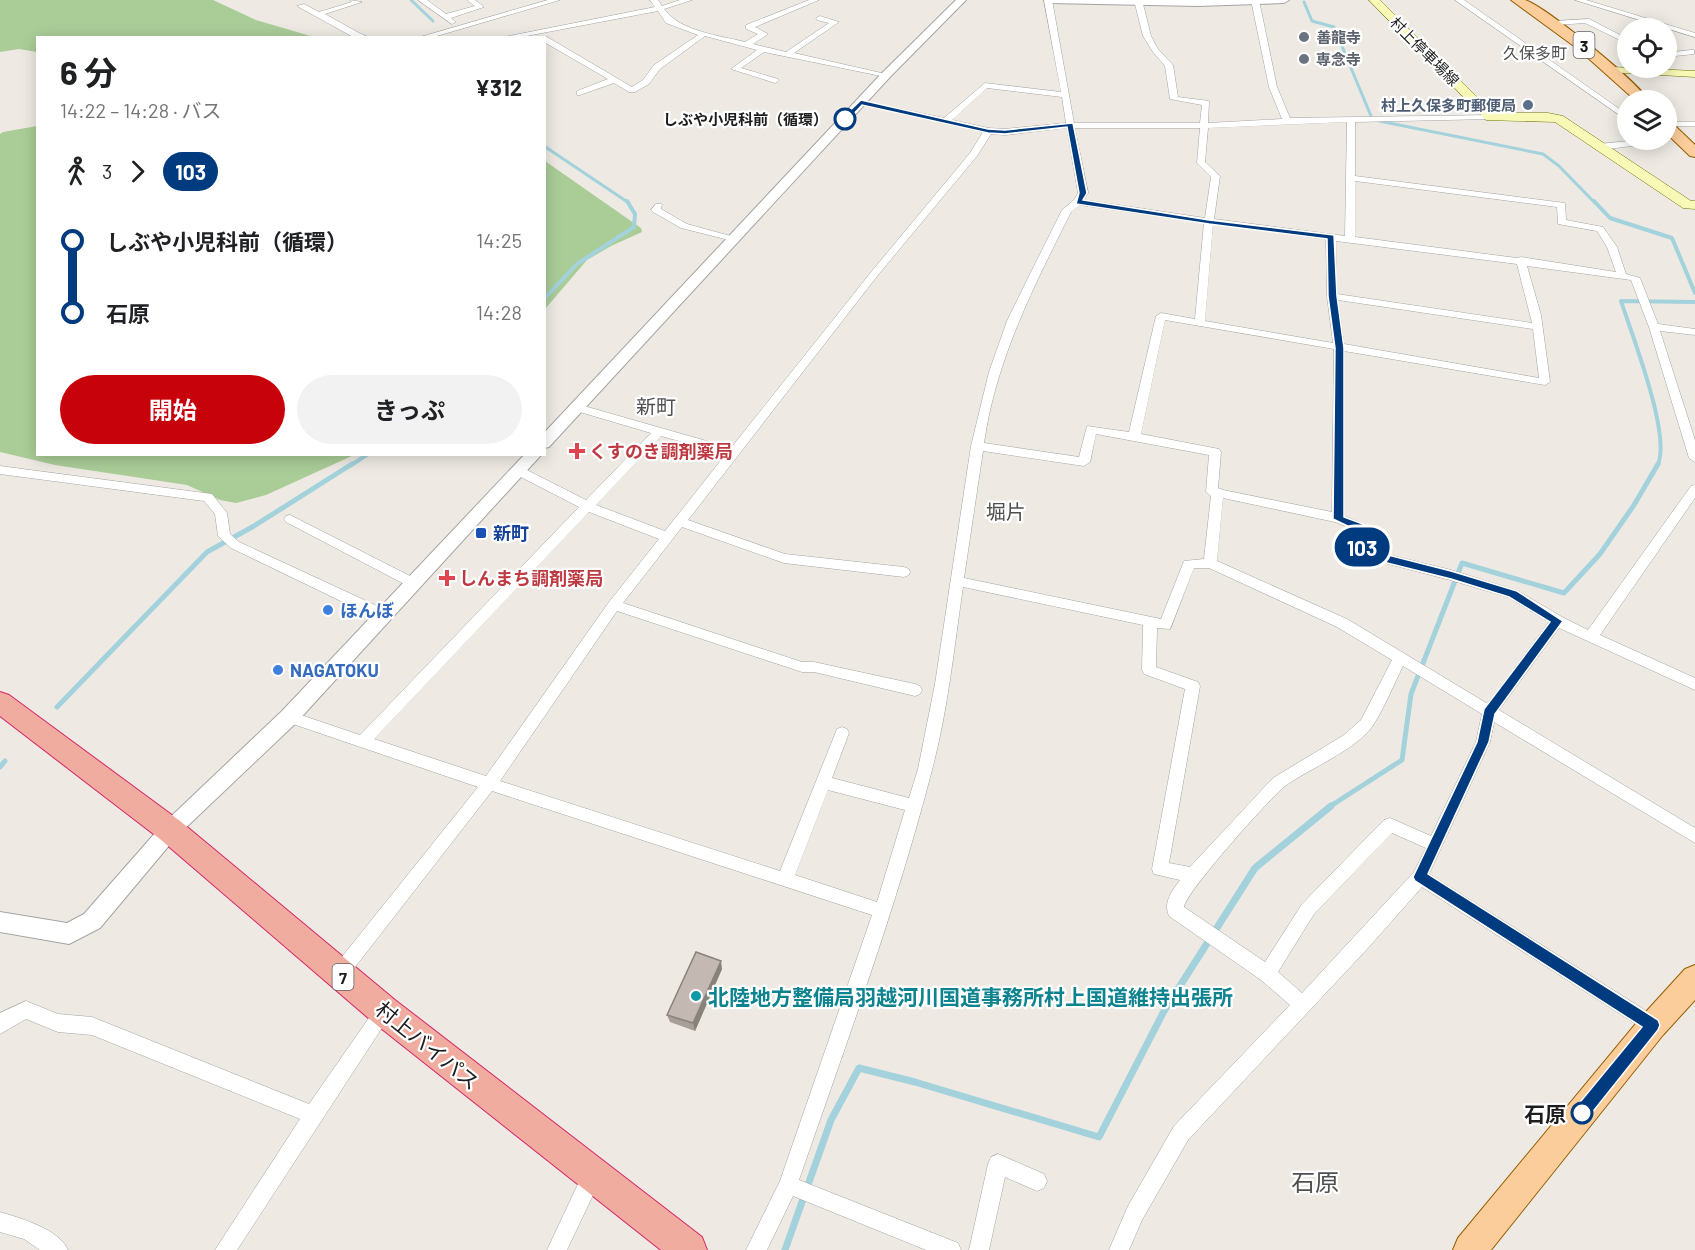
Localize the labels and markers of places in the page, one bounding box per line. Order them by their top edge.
place label: 善龍寺 [1316,28,1361,46]
marker: 善龍寺 [1297,30,1311,44]
place label: 専念寺 [1316,50,1361,68]
marker: 専念寺 [1297,52,1311,66]
place label: 村上久保多町郵便局 [1381,96,1516,114]
marker: 村上久保多町郵便局 [1521,98,1535,112]
marker: しぶや小児科前（循環） [834,108,856,130]
place label: しぶや小児科前（循環） [663,110,828,128]
place label: くすのき調剤薬局 [589,440,732,462]
marker: くすのき調剤薬局 [570,444,584,458]
place label: 新町 [493,522,529,544]
marker: 新町 [474,526,488,540]
place label: しんまち調剤薬局 [459,567,603,589]
marker: しんまち調剤薬局 [440,571,454,585]
place label: ほんぼ [340,599,394,621]
marker: ほんぼ [321,603,335,617]
place label: NAGATOKU [290,659,379,681]
marker: NAGATOKU [271,663,285,677]
place label: 北陸地方整備局羽越河川国道事務所村上国道維持出張所 [708,984,1233,1009]
marker: 北陸地方整備局羽越河川国道事務所村上国道維持出張所 [689,989,703,1003]
place label: 石原 [1524,1101,1566,1126]
marker: 石原 [1571,1102,1593,1124]

